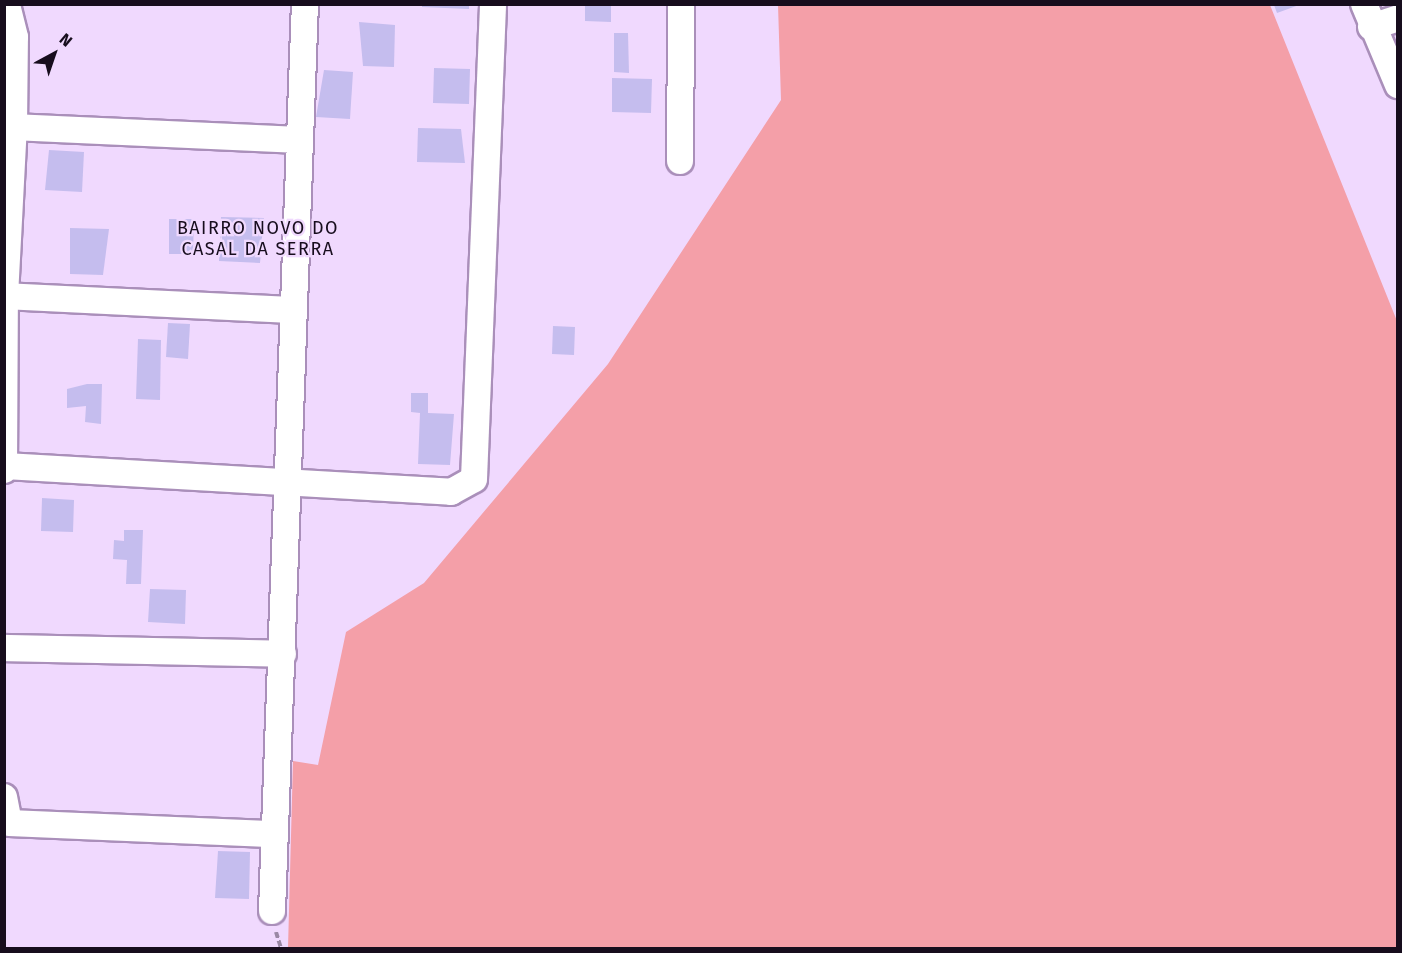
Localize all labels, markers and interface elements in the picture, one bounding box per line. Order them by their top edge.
north arrow [24,24,84,84]
text: N [56,29,76,51]
district label: BAIRRO NOVO DO CASAL DA SERRA [177,218,339,260]

